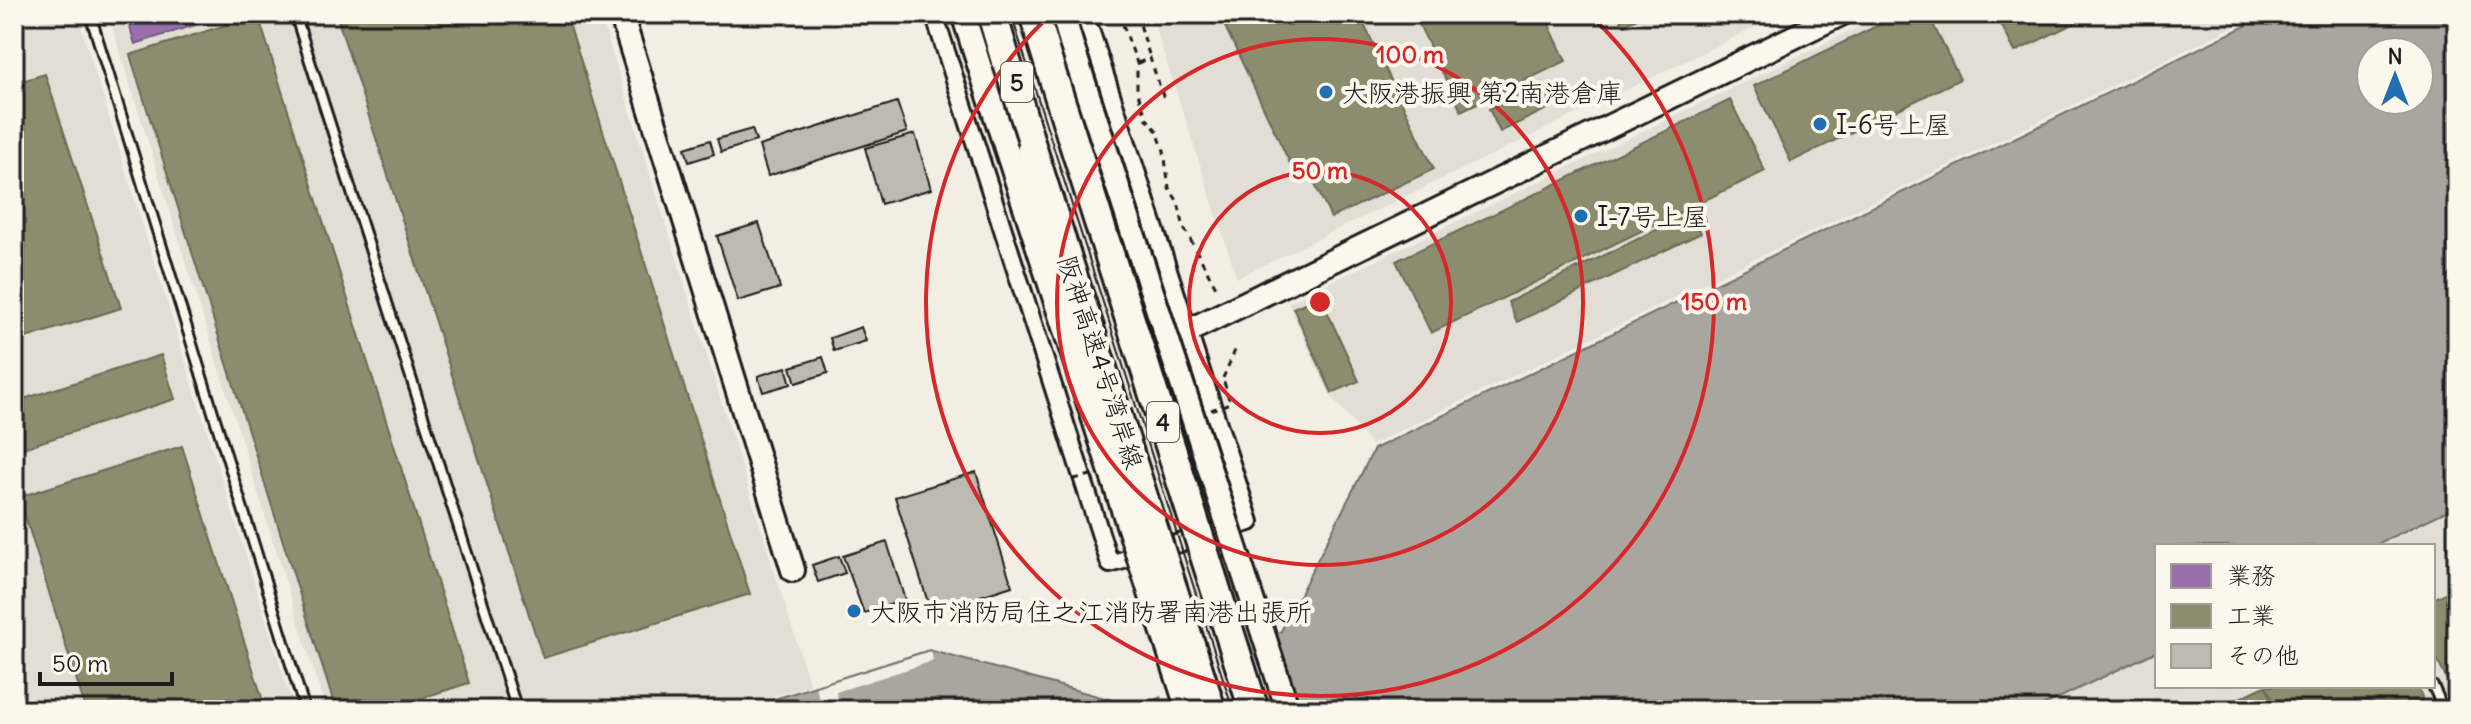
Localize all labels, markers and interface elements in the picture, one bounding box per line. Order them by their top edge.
north arrow [2355,36,2435,116]
text: 100 m [1376,39,1444,69]
text: N [2387,42,2403,70]
road number: 5 [1001,62,1033,102]
place label: 大阪港振興 第2南港倉庫 [1342,76,1622,109]
marker: 大阪港振興 第2南港倉庫 [1317,83,1335,101]
place label: I-6号上屋 [1836,108,1951,141]
marker: I-6号上屋 [1811,115,1829,133]
text: 50 m [1292,155,1348,185]
place label: I-7号上屋 [1597,200,1708,233]
marker: I-7号上屋 [1572,207,1590,225]
street label: 阪神高速4号湾岸線 [1051,251,1151,473]
text: 150 m [1681,286,1747,316]
centre of rings [1306,288,1334,316]
road number: 4 [1147,402,1179,442]
legend [2155,544,2435,688]
text: 業務 [2227,560,2275,590]
place label: 大阪市消防局住之江消防署南港出張所 [870,595,1312,628]
text: 工業 [2227,600,2275,630]
marker: 大阪市消防局住之江消防署南港出張所 [845,602,863,620]
scale bar [40,636,172,686]
text: その他 [2227,640,2299,670]
text: 50 m [52,648,108,678]

